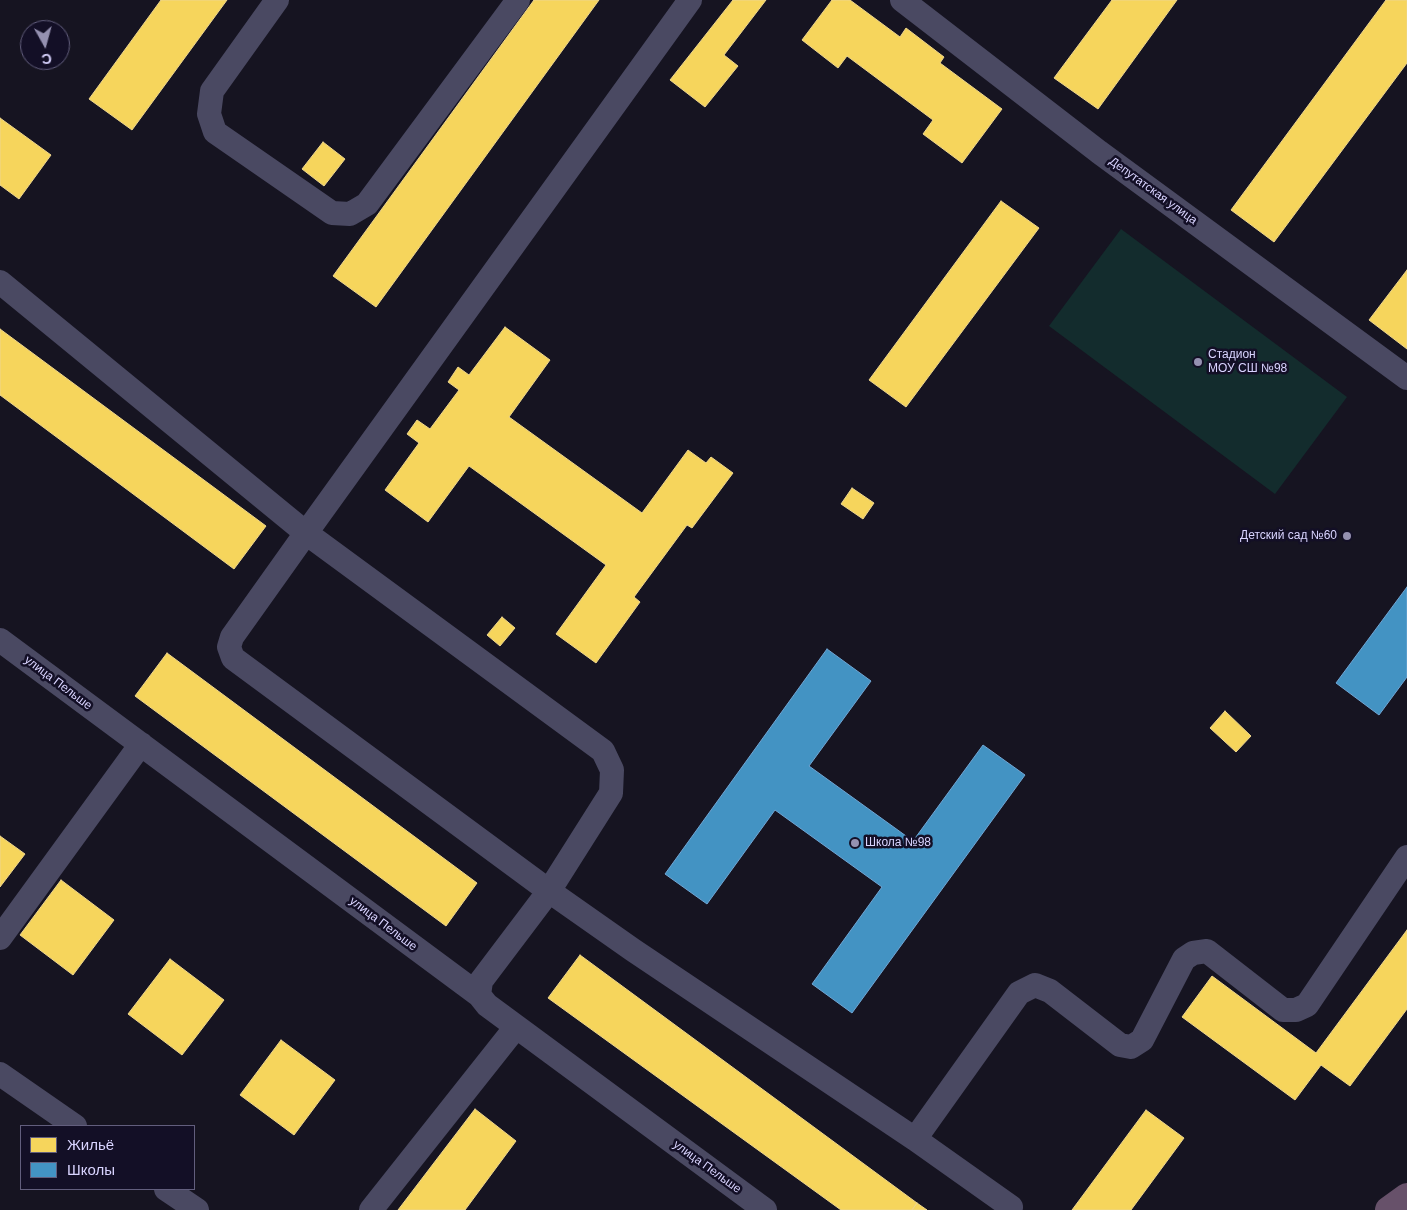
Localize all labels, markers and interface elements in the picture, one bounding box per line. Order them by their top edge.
north arrow [20,20,70,70]
text: С [41,50,53,67]
street label: Депутатская улица [1106,154,1200,228]
place label: Стадион МОУ СШ №98 [1208,348,1287,376]
marker: Стадион МОУ СШ №98 [1192,356,1204,368]
place label: Детский сад №60 [1240,529,1337,543]
marker: Детский сад №60 [1341,530,1353,542]
street label: улица Пельше [21,653,95,713]
place label: Школа №98 [865,836,931,850]
marker: Школа №98 [849,837,861,849]
street label: улица Пельше [346,894,420,954]
legend [20,1125,195,1190]
text: Жильё [67,1136,114,1153]
street label: улица Пельше [670,1137,744,1197]
text: Школы [67,1161,115,1178]

